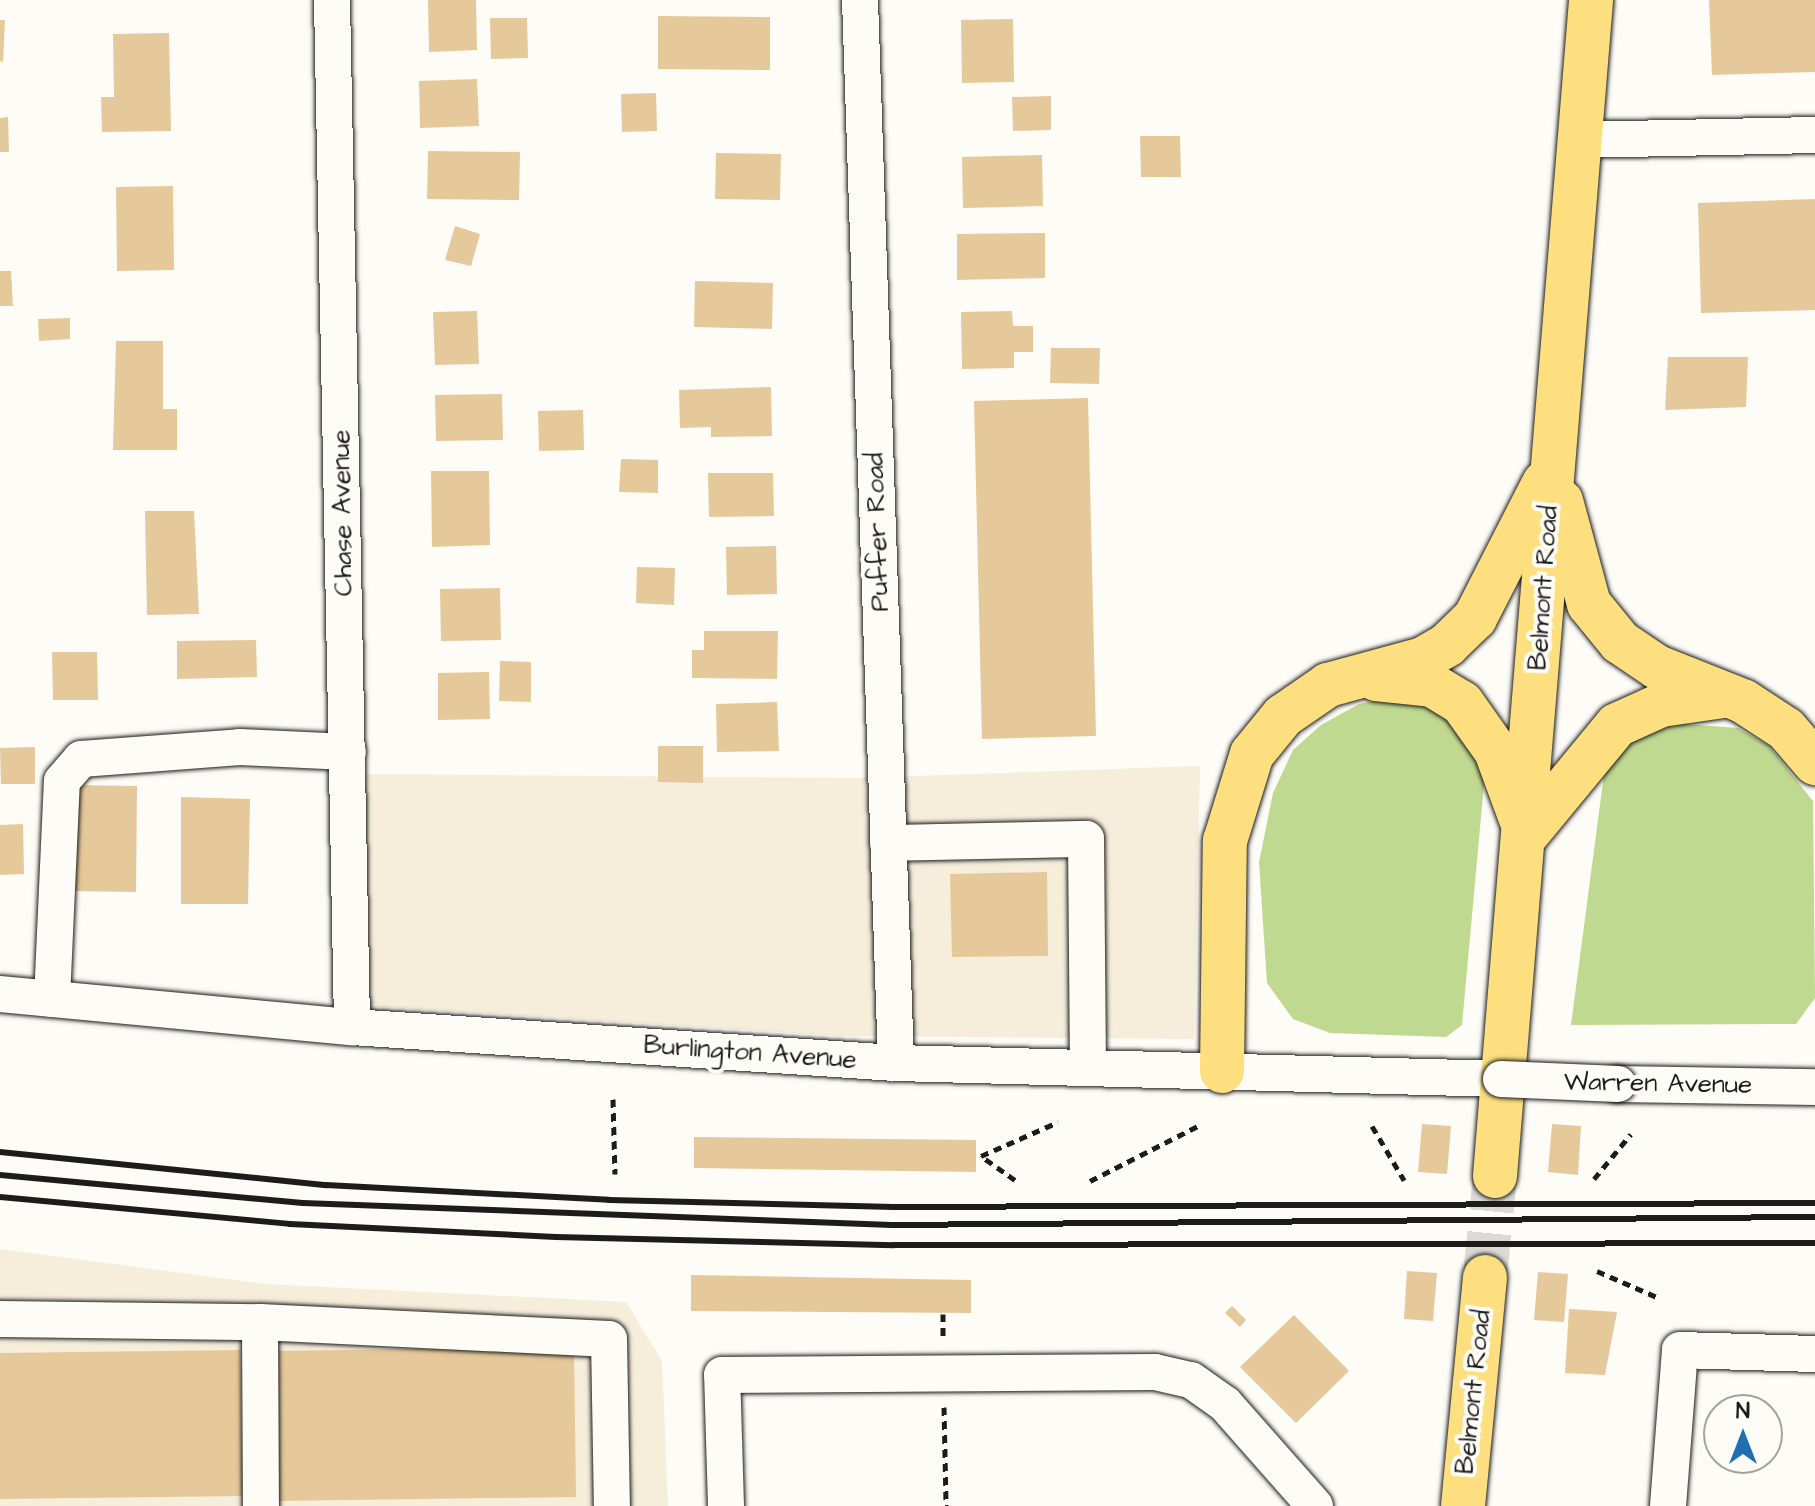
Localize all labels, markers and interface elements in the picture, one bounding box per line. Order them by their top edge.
street label: Chase Avenue [326,429,360,597]
street label: Puffer Road [860,452,896,612]
street label: Belmont Road [1523,505,1565,671]
street label: Burlington Avenue [642,1030,858,1076]
street label: Warren Avenue [1564,1067,1752,1101]
street label: Belmont Road [1450,1308,1498,1476]
north arrow [1703,1394,1783,1474]
text: N [1736,1396,1750,1427]

